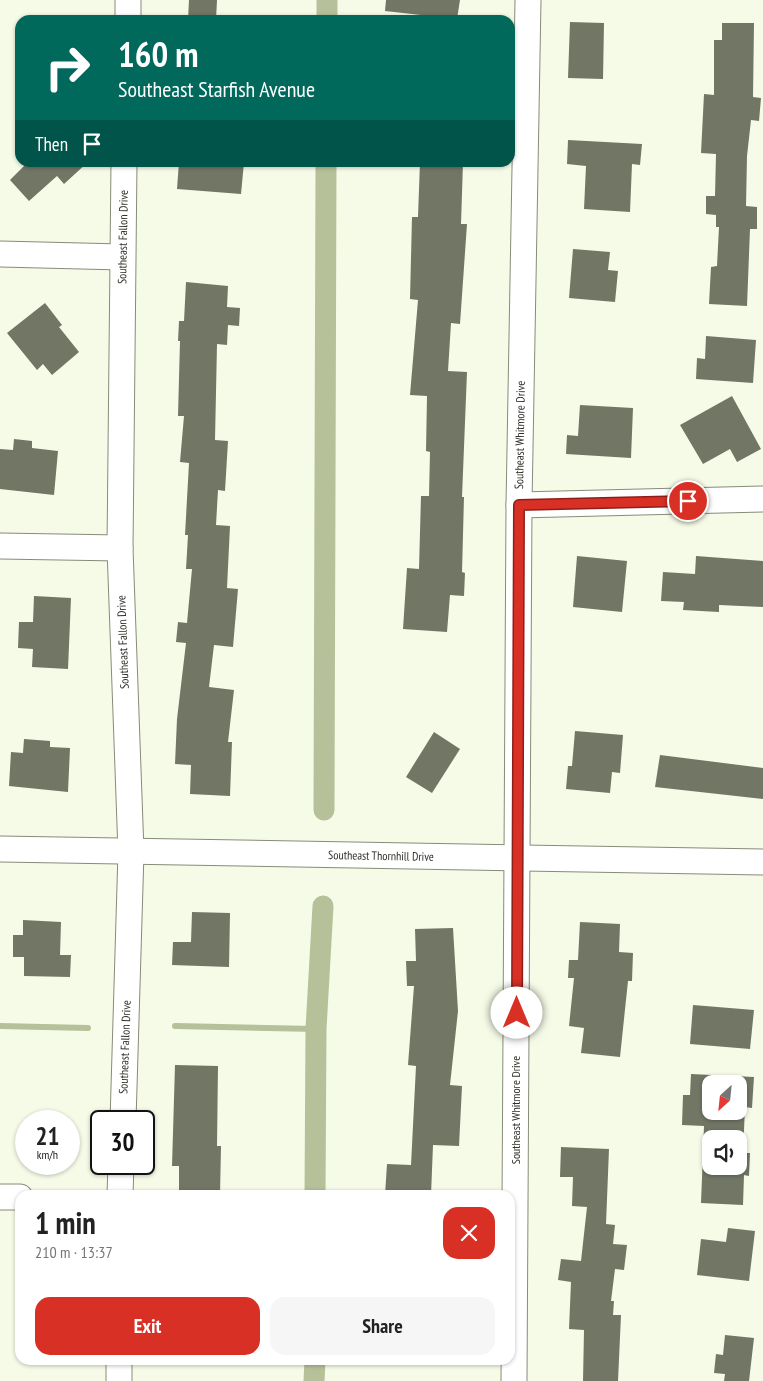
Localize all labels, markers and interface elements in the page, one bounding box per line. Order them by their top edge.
text: 160 m [118,31,199,77]
icon: right [35,35,100,100]
text: Southeast Starfish Avenue [118,75,315,103]
icon: arrive [78,130,106,158]
text: Then [35,132,68,156]
street label: Southeast Fallon Drive [114,190,131,284]
street label: Southeast Whitmore Drive [511,381,528,489]
pin [667,480,709,522]
icon: arrive [674,487,702,515]
street label: Southeast Fallon Drive [113,595,132,689]
street label: Southeast Thornhill Drive [328,847,434,864]
position arrow [490,986,542,1038]
street label: Southeast Fallon Drive [115,1000,134,1094]
street label: Southeast Whitmore Drive [508,1056,523,1164]
north arrow [702,1075,748,1120]
map controls [702,1075,747,1175]
speed limit sign: 30 [90,1110,155,1175]
text: 21 [36,1120,59,1152]
button: sound [702,1130,747,1175]
text: km/h [37,1147,58,1162]
text: 1 min [35,1203,96,1242]
button: close [443,1207,495,1259]
text: 210 m · 13:37 [35,1242,113,1262]
button: Exit [35,1297,260,1355]
button: Share [270,1297,495,1355]

